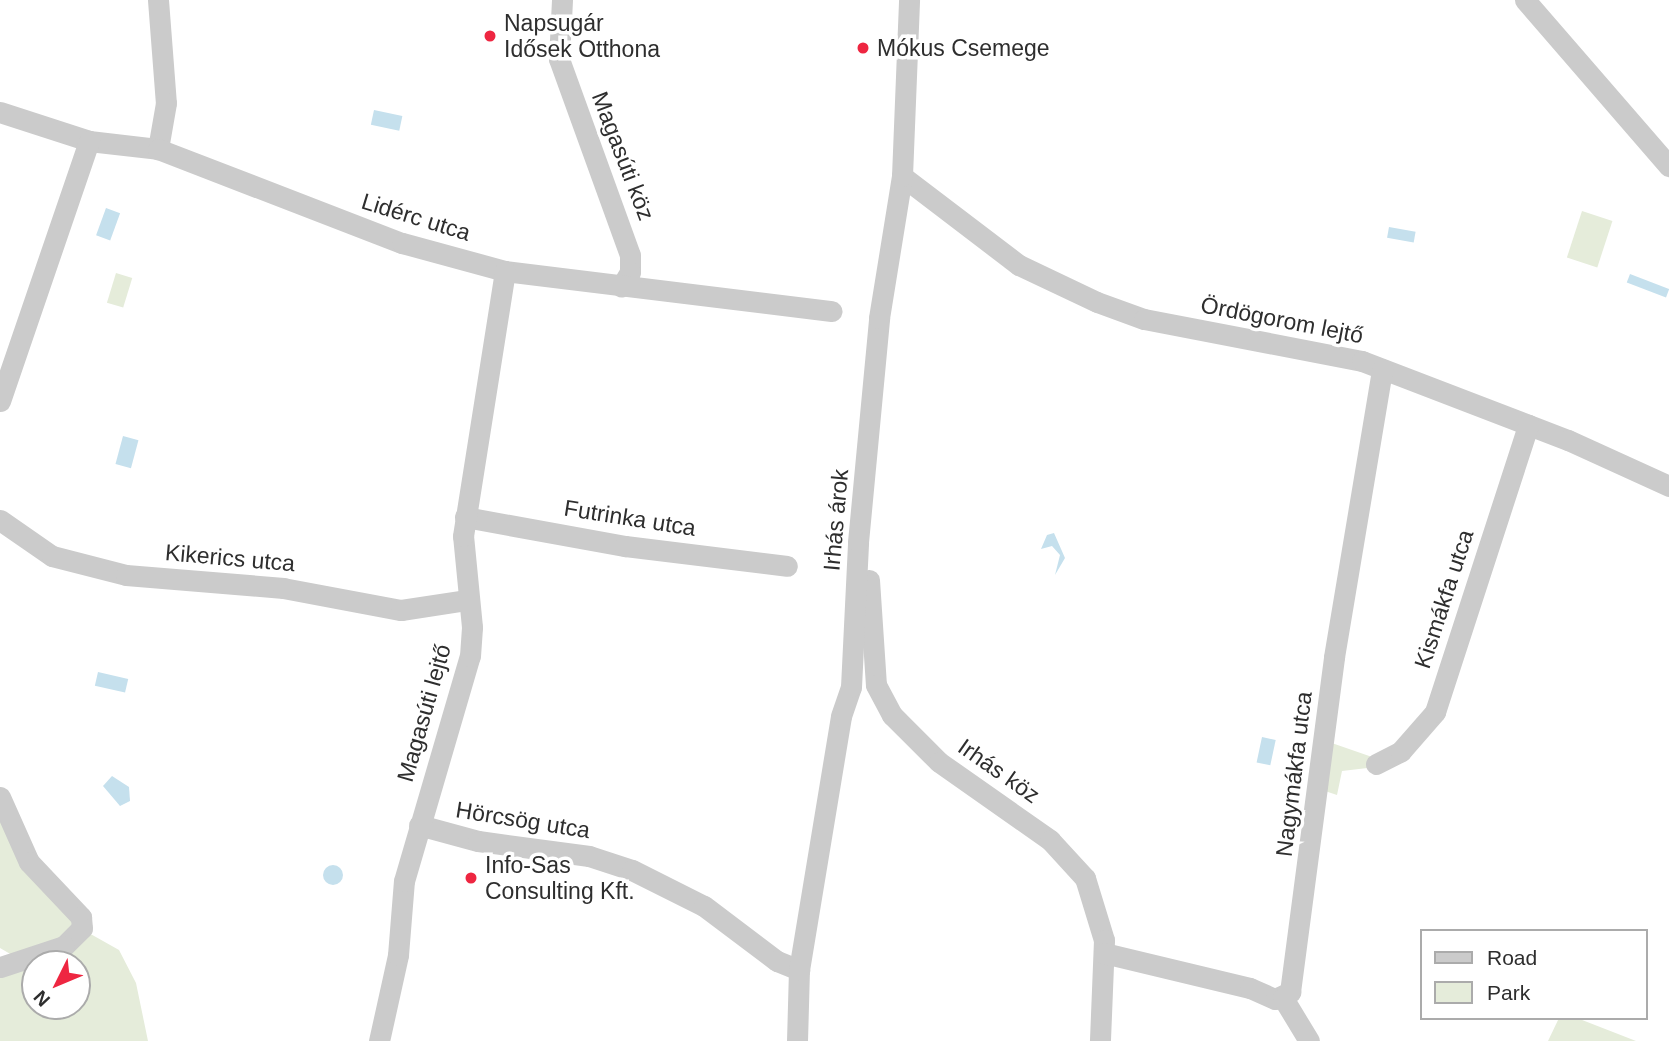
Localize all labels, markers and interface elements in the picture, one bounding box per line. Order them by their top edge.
place label: Napsugár Idősek Otthona [504,9,660,63]
marker: Napsugár Idősek Otthona [482,28,498,44]
place label: Mókus Csemege [877,34,1050,62]
marker: Mókus Csemege [855,40,871,56]
street label: Magasúti köz [586,88,660,224]
street label: Lidérc utca [358,187,474,247]
street label: Ördögorom lejtő [1198,291,1366,349]
street label: Irhás árok [818,468,854,572]
street label: Futrinka utca [562,494,698,542]
street label: Kismákfa utca [1409,526,1479,672]
street label: Kikerics utca [164,539,296,577]
street label: Magasúti lejtő [391,641,457,785]
street label: Nagymákfa utca [1270,690,1318,858]
street label: Irhás köz [953,733,1045,809]
street label: Hörcsög utca [454,796,592,844]
place label: Info-Sas Consulting Kft. [485,851,635,905]
marker: Info-Sas Consulting Kft. [463,870,479,886]
legend [1420,929,1648,1020]
text: Road [1487,946,1537,969]
north arrow [21,950,91,1020]
text: Park [1487,981,1530,1004]
text: N [29,986,54,1010]

